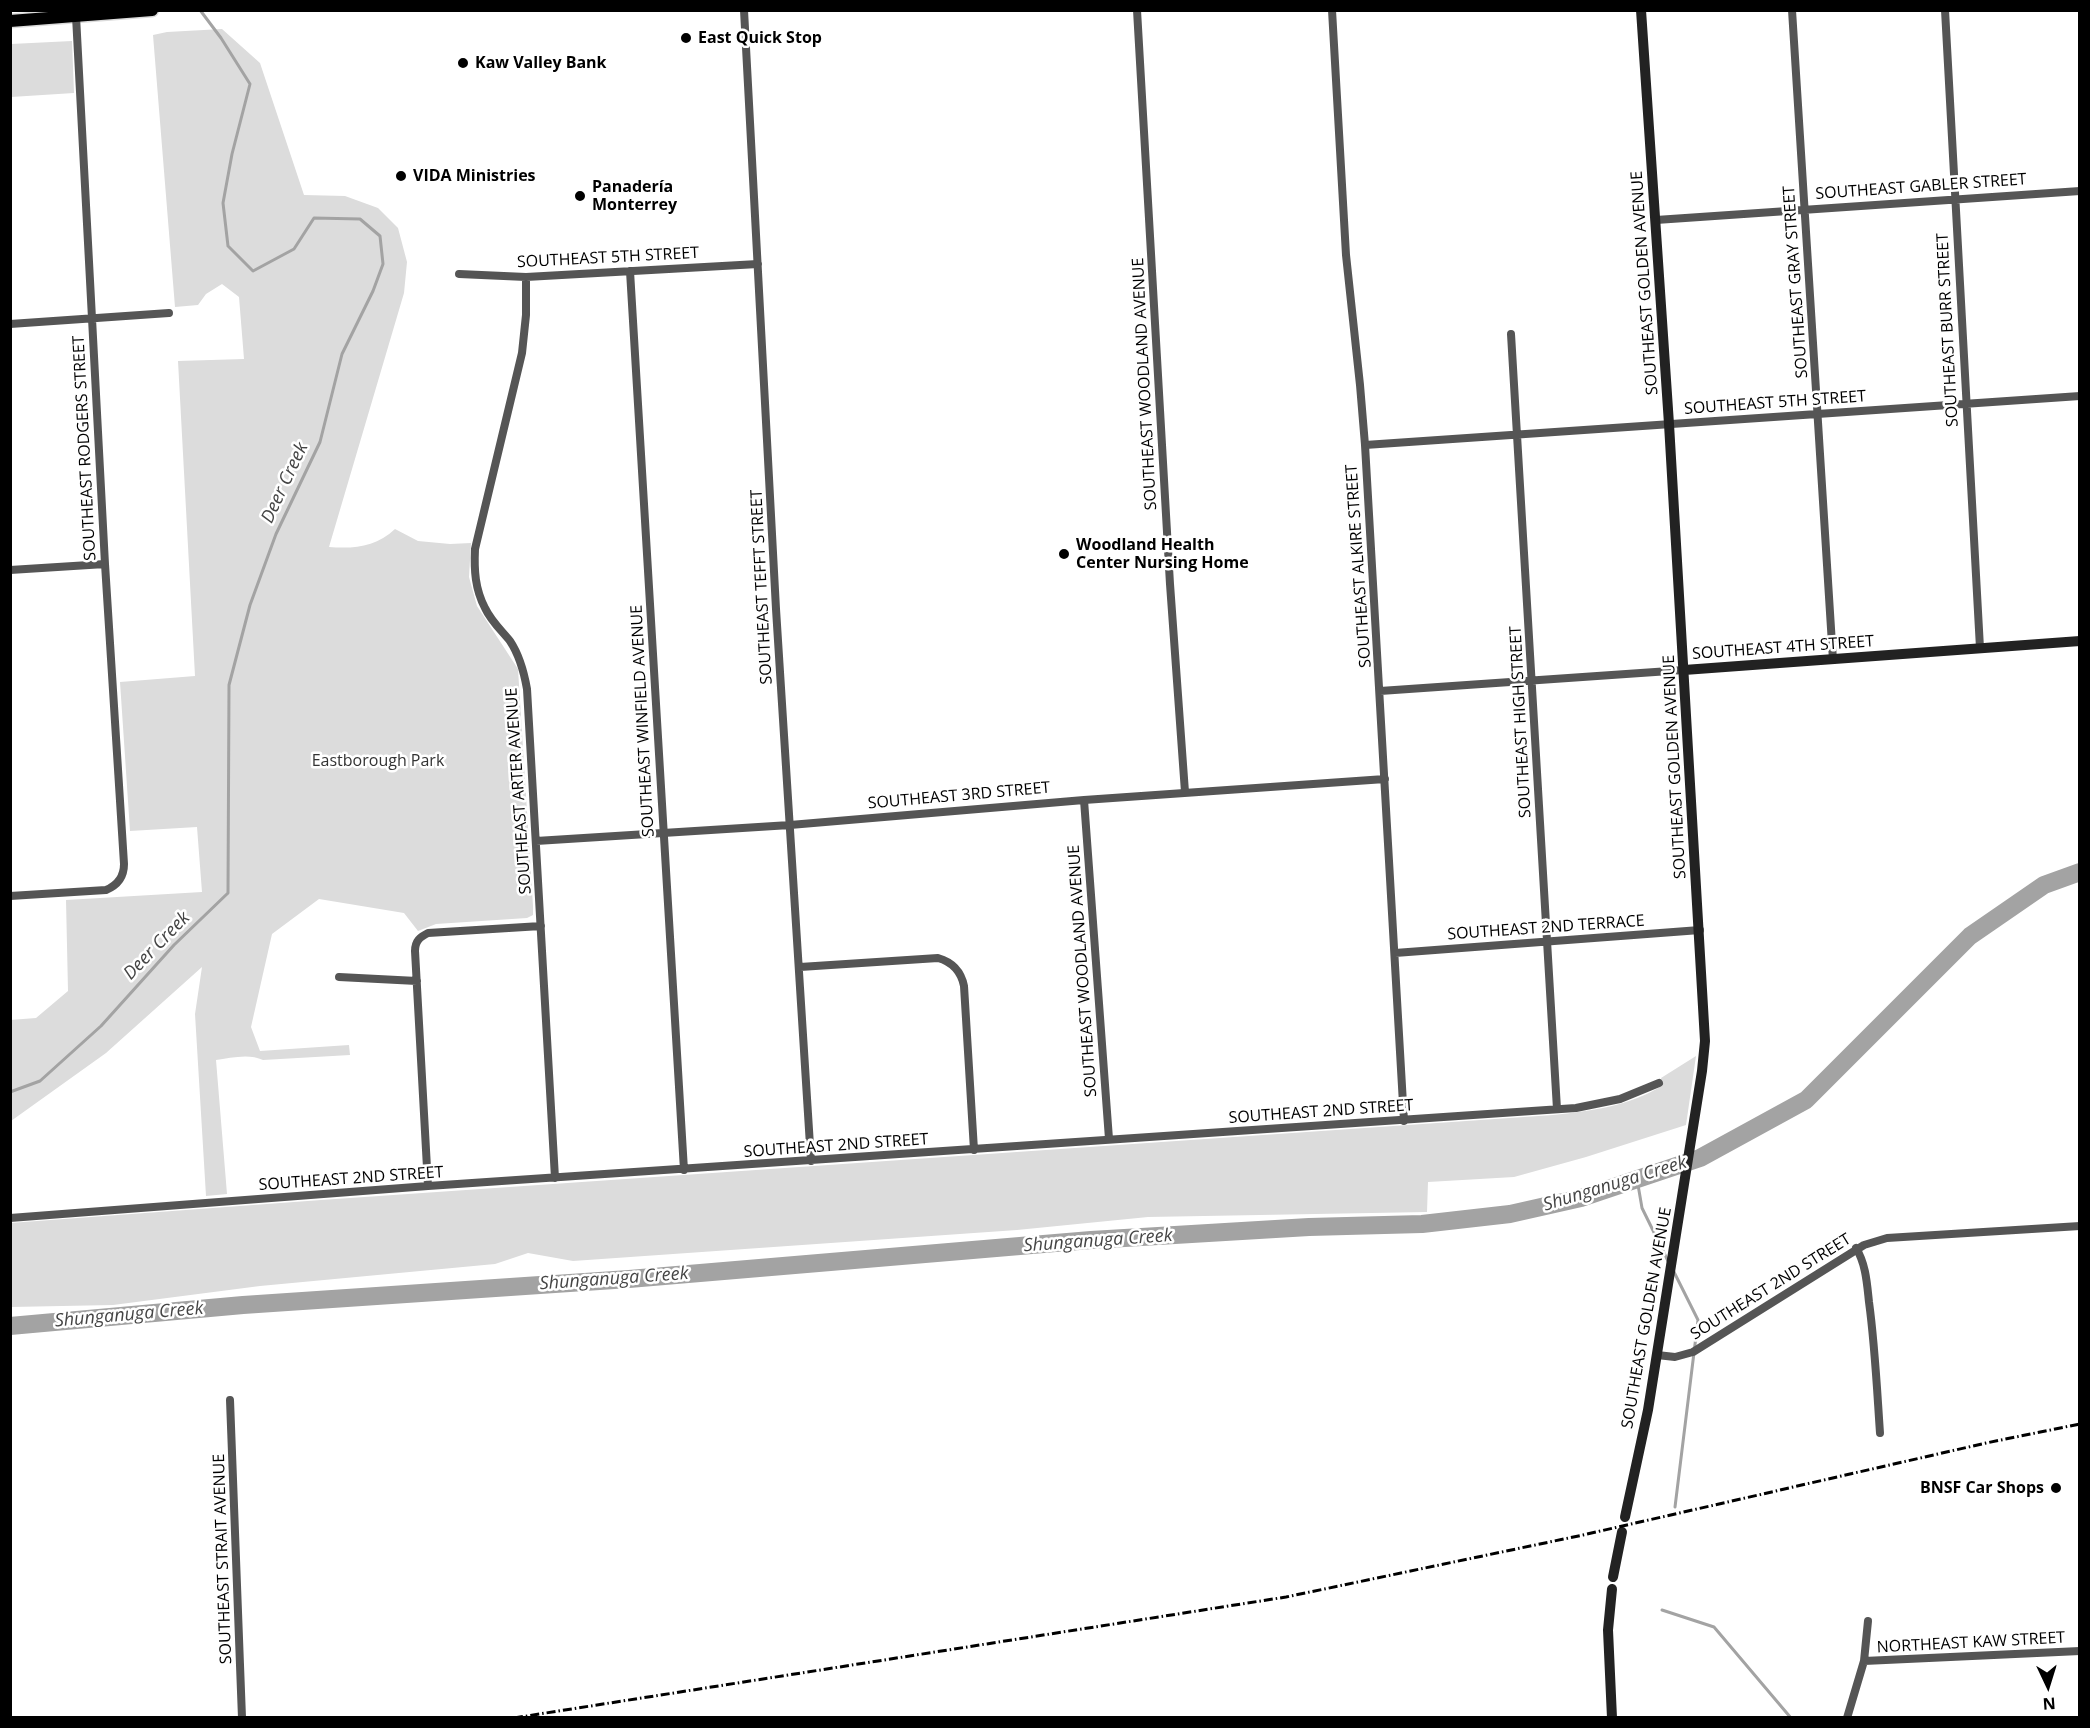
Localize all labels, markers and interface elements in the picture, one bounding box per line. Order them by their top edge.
place label: East Quick Stop [698,28,822,48]
marker: East Quick Stop [679,31,693,45]
place label: Kaw Valley Bank [475,53,607,73]
marker: Kaw Valley Bank [456,56,470,70]
place label: VIDA Ministries [413,166,536,186]
marker: VIDA Ministries [394,169,408,183]
street label: SOUTHEAST GOLDEN AVENUE [1628,170,1662,396]
street label: SOUTHEAST GABLER STREET [1815,170,2027,204]
place label: Panadería Monterrey [592,177,677,215]
street label: SOUTHEAST GRAY STREET [1780,185,1812,379]
marker: Panadería Monterrey [573,189,587,203]
street label: SOUTHEAST BURR STREET [1933,233,1963,427]
street label: SOUTHEAST 5TH STREET [517,244,699,272]
street label: SOUTHEAST WOODLAND AVENUE [1129,257,1161,511]
street label: SOUTHEAST RODGERS STREET [70,335,100,561]
street label: SOUTHEAST 5TH STREET [1683,387,1867,419]
water label: Deer Creek [257,439,313,527]
street label: SOUTHEAST ALKIRE STREET [1342,464,1376,668]
street label: SOUTHEAST TEFFT STREET [747,489,777,685]
place label: Woodland Health Center Nursing Home [1076,535,1249,573]
marker: Woodland Health Center Nursing Home [1057,547,1071,561]
street label: SOUTHEAST WINFIELD AVENUE [627,604,659,838]
street label: SOUTHEAST HIGH STREET [1506,626,1536,818]
street label: SOUTHEAST 4TH STREET [1691,632,1875,664]
street label: SOUTHEAST GOLDEN AVENUE [1660,654,1690,880]
street label: SOUTHEAST ARTER AVENUE [502,687,536,895]
park label: Eastborough Park [312,751,444,771]
street label: SOUTHEAST 3RD STREET [867,778,1051,814]
street label: SOUTHEAST WOODLAND AVENUE [1065,844,1101,1098]
water label: Deer Creek [119,908,195,984]
street label: SOUTHEAST 2ND TERRACE [1447,912,1645,944]
street label: SOUTHEAST 2ND STREET [1228,1096,1414,1128]
street label: SOUTHEAST 2ND STREET [743,1130,929,1162]
water label: Shunganuga Creek [1541,1152,1689,1216]
street label: SOUTHEAST 2ND STREET [258,1163,444,1195]
street label: SOUTHEAST GOLDEN AVENUE [1618,1206,1676,1430]
water label: Shunganuga Creek [1023,1225,1173,1257]
street label: SOUTHEAST 2ND STREET [1687,1230,1855,1344]
water label: Shunganuga Creek [539,1263,689,1295]
water label: Shunganuga Creek [54,1298,204,1332]
street label: SOUTHEAST STRAIT AVENUE [210,1454,236,1664]
place label: BNSF Car Shops [1920,1478,2044,1498]
marker: BNSF Car Shops [2049,1481,2063,1495]
street label: NORTHEAST KAW STREET [1876,1628,2066,1658]
north arrow [2018,1656,2078,1716]
text: N [2042,1693,2057,1715]

